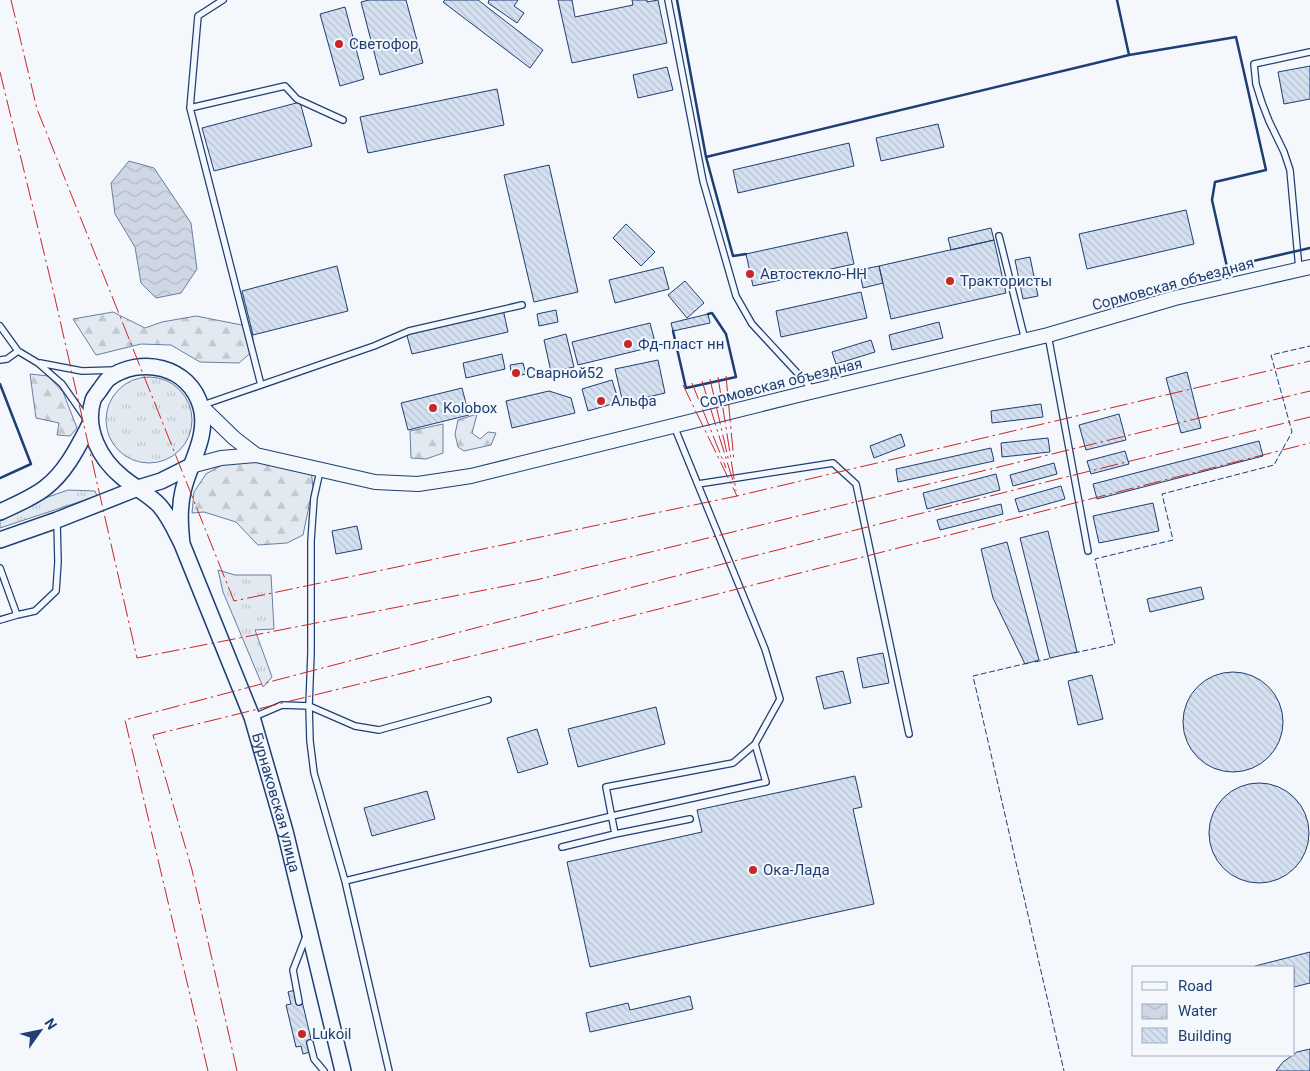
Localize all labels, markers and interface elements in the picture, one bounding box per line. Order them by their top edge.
place label: Светофор [349,35,419,53]
marker: Светофор [333,38,345,50]
street label: Сормовская объездная [1090,254,1256,314]
place label: Автостекло-НН [760,265,867,283]
marker: Автостекло-НН [744,268,756,280]
place label: Трактористы [960,272,1052,290]
marker: Трактористы [944,275,956,287]
place label: Фд-пласт нн [638,335,724,353]
marker: Фд-пласт нн [622,338,634,350]
street label: Сормовская объездная [698,354,864,412]
place label: Сварной52 [526,364,604,382]
marker: Сварной52 [510,367,522,379]
place label: Альфа [611,392,657,410]
marker: Альфа [595,395,607,407]
place label: Kolobox [443,399,498,417]
marker: Kolobox [427,402,439,414]
street label: Бурнаковская улица [248,731,304,874]
place label: Ока-Лада [763,861,830,879]
marker: Ока-Лада [747,864,759,876]
legend [1132,966,1295,1056]
text: Road [1178,977,1212,995]
text: Water [1178,1002,1217,1020]
north arrow [15,1006,65,1056]
text: N [41,1015,60,1032]
place label: Lukoil [312,1025,351,1043]
text: Building [1178,1027,1232,1045]
marker: Lukoil [296,1028,308,1040]

